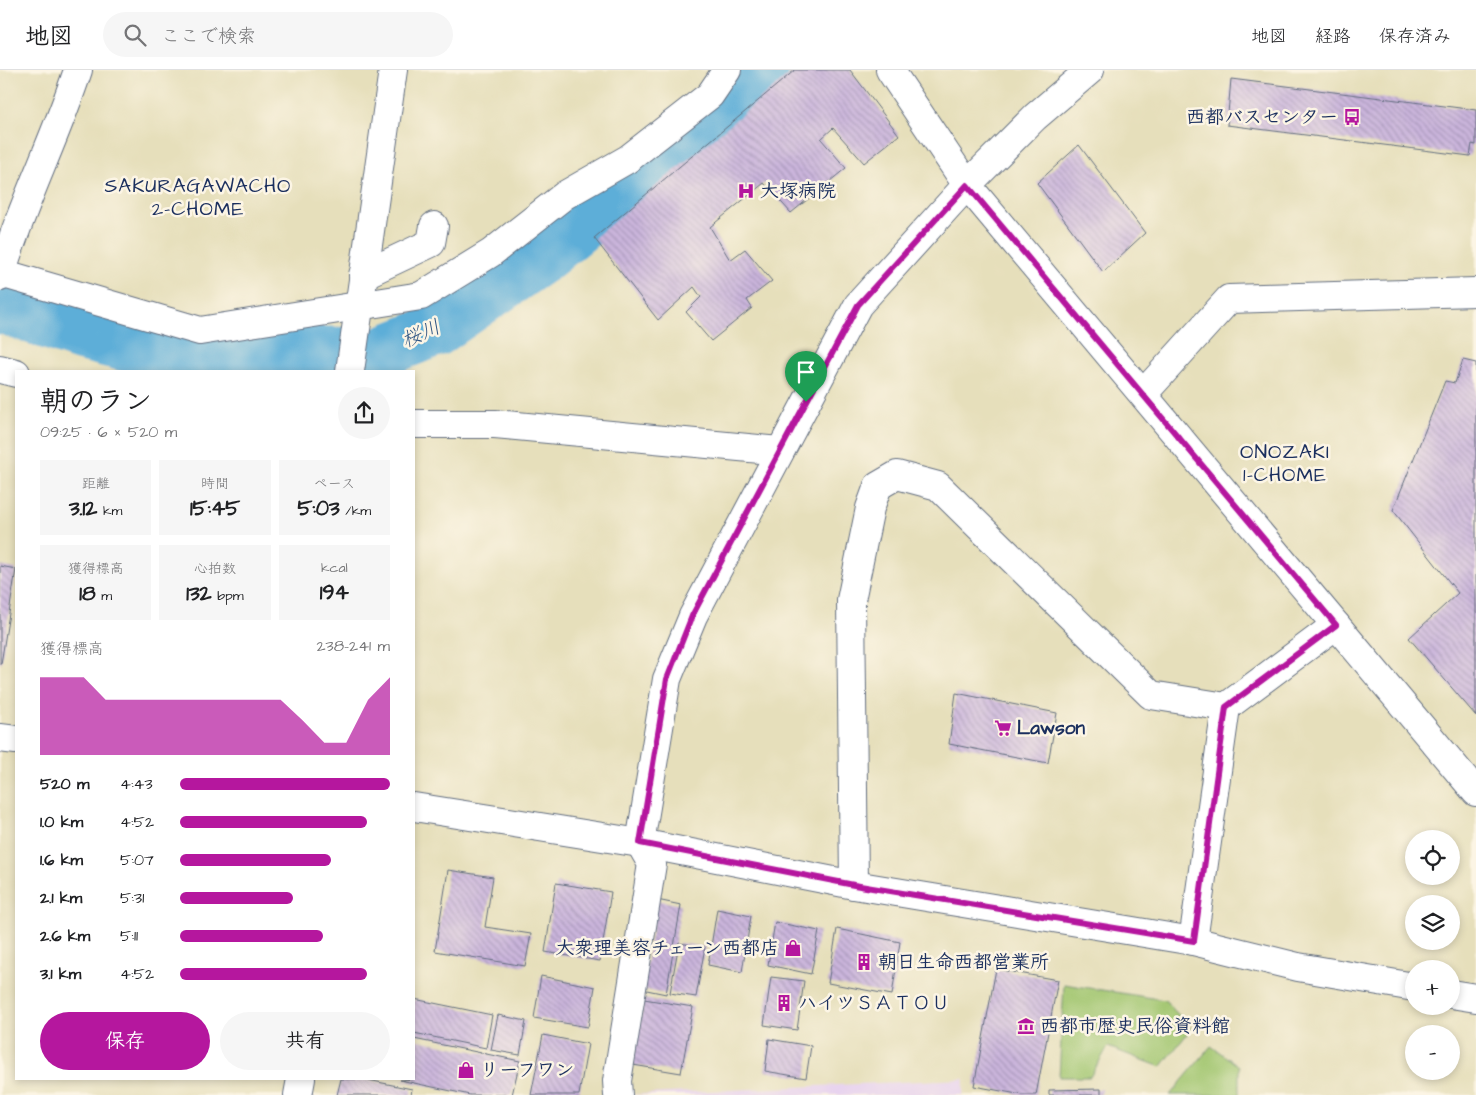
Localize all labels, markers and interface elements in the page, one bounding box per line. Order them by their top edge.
search box [103,12,453,57]
text: 地図 [25,20,73,54]
icon: search [121,21,149,49]
text: ここで検索 [161,23,256,50]
text: 地図 [1251,24,1287,49]
text: 経路 [1315,24,1351,49]
text: 保存済み [1379,24,1451,49]
place label: 西都バスセンター [1186,104,1338,131]
bus stop icon: 西都バスセンター [1342,107,1362,127]
district label: SAKURAGAWACHO 2-CHOME [104,172,292,223]
place label: 大塚病院 [760,178,836,205]
hospital icon: 大塚病院 [736,181,756,201]
water label: 桜川 [397,313,445,355]
pin [785,351,827,402]
icon: arrive [792,358,820,386]
text: 朝のラン [40,382,152,421]
button: share [338,387,390,439]
text: 09:25 · 6 × 520 m [40,421,177,443]
district label: ONOZAKI 1-CHOME [1240,438,1330,489]
text: 距離 [82,474,110,494]
text: 時間 [201,474,229,494]
text: ペース [314,474,355,494]
text: 3.12 [69,494,97,523]
text: 15:45 [190,494,240,523]
text: 5:03 [297,494,340,523]
text: km [97,501,122,521]
text: /km [340,501,371,521]
text: kcal [321,558,348,578]
text: 獲得標高 [68,559,124,579]
text: 心拍数 [194,559,236,579]
text: 194 [320,578,349,607]
text: 18 [79,579,96,608]
text: 132 [186,579,212,608]
text: m [96,586,112,606]
text: bpm [212,586,244,606]
text: 238–241 m [316,635,390,657]
text: 獲得標高 [40,638,104,660]
place label: Lawson [1017,715,1085,742]
supermarket icon: Lawson [993,718,1013,738]
text: 520 m [40,773,89,795]
text: 4:43 [120,773,153,795]
text: 1.0 km [40,811,83,833]
text: 4:52 [120,811,154,833]
map controls [1405,830,1460,1080]
button: locate [1405,830,1460,885]
text: 1.6 km [40,849,83,871]
text: 5:07 [120,849,154,871]
text: 2.1 km [40,887,82,909]
text: 5:31 [120,887,144,909]
button: layers [1405,895,1460,950]
text: 2.6 km [40,925,90,947]
text: 5:11 [120,925,138,947]
place label: 大衆理美容チェーン西都店 [556,935,779,962]
shop icon: 大衆理美容チェーン西都店 [783,938,803,958]
place label: 朝日生命西都営業所 [878,949,1049,976]
building icon: 朝日生命西都営業所 [854,952,874,972]
button: + [1405,960,1460,1015]
text: 3.1 km [40,963,81,985]
text: 4:52 [120,963,154,985]
place label: ハイツＳＡＴＯＵ [798,990,950,1017]
building icon: ハイツＳＡＴＯＵ [774,993,794,1013]
button: 保存 [40,1012,210,1070]
button: 共有 [220,1012,390,1070]
place label: 西都市歴史民俗資料館 [1040,1013,1230,1040]
museum icon: 西都市歴史民俗資料館 [1016,1016,1036,1036]
button: − [1405,1025,1460,1080]
place label: リーフワン [480,1057,574,1084]
shop icon: リーフワン [456,1060,476,1080]

